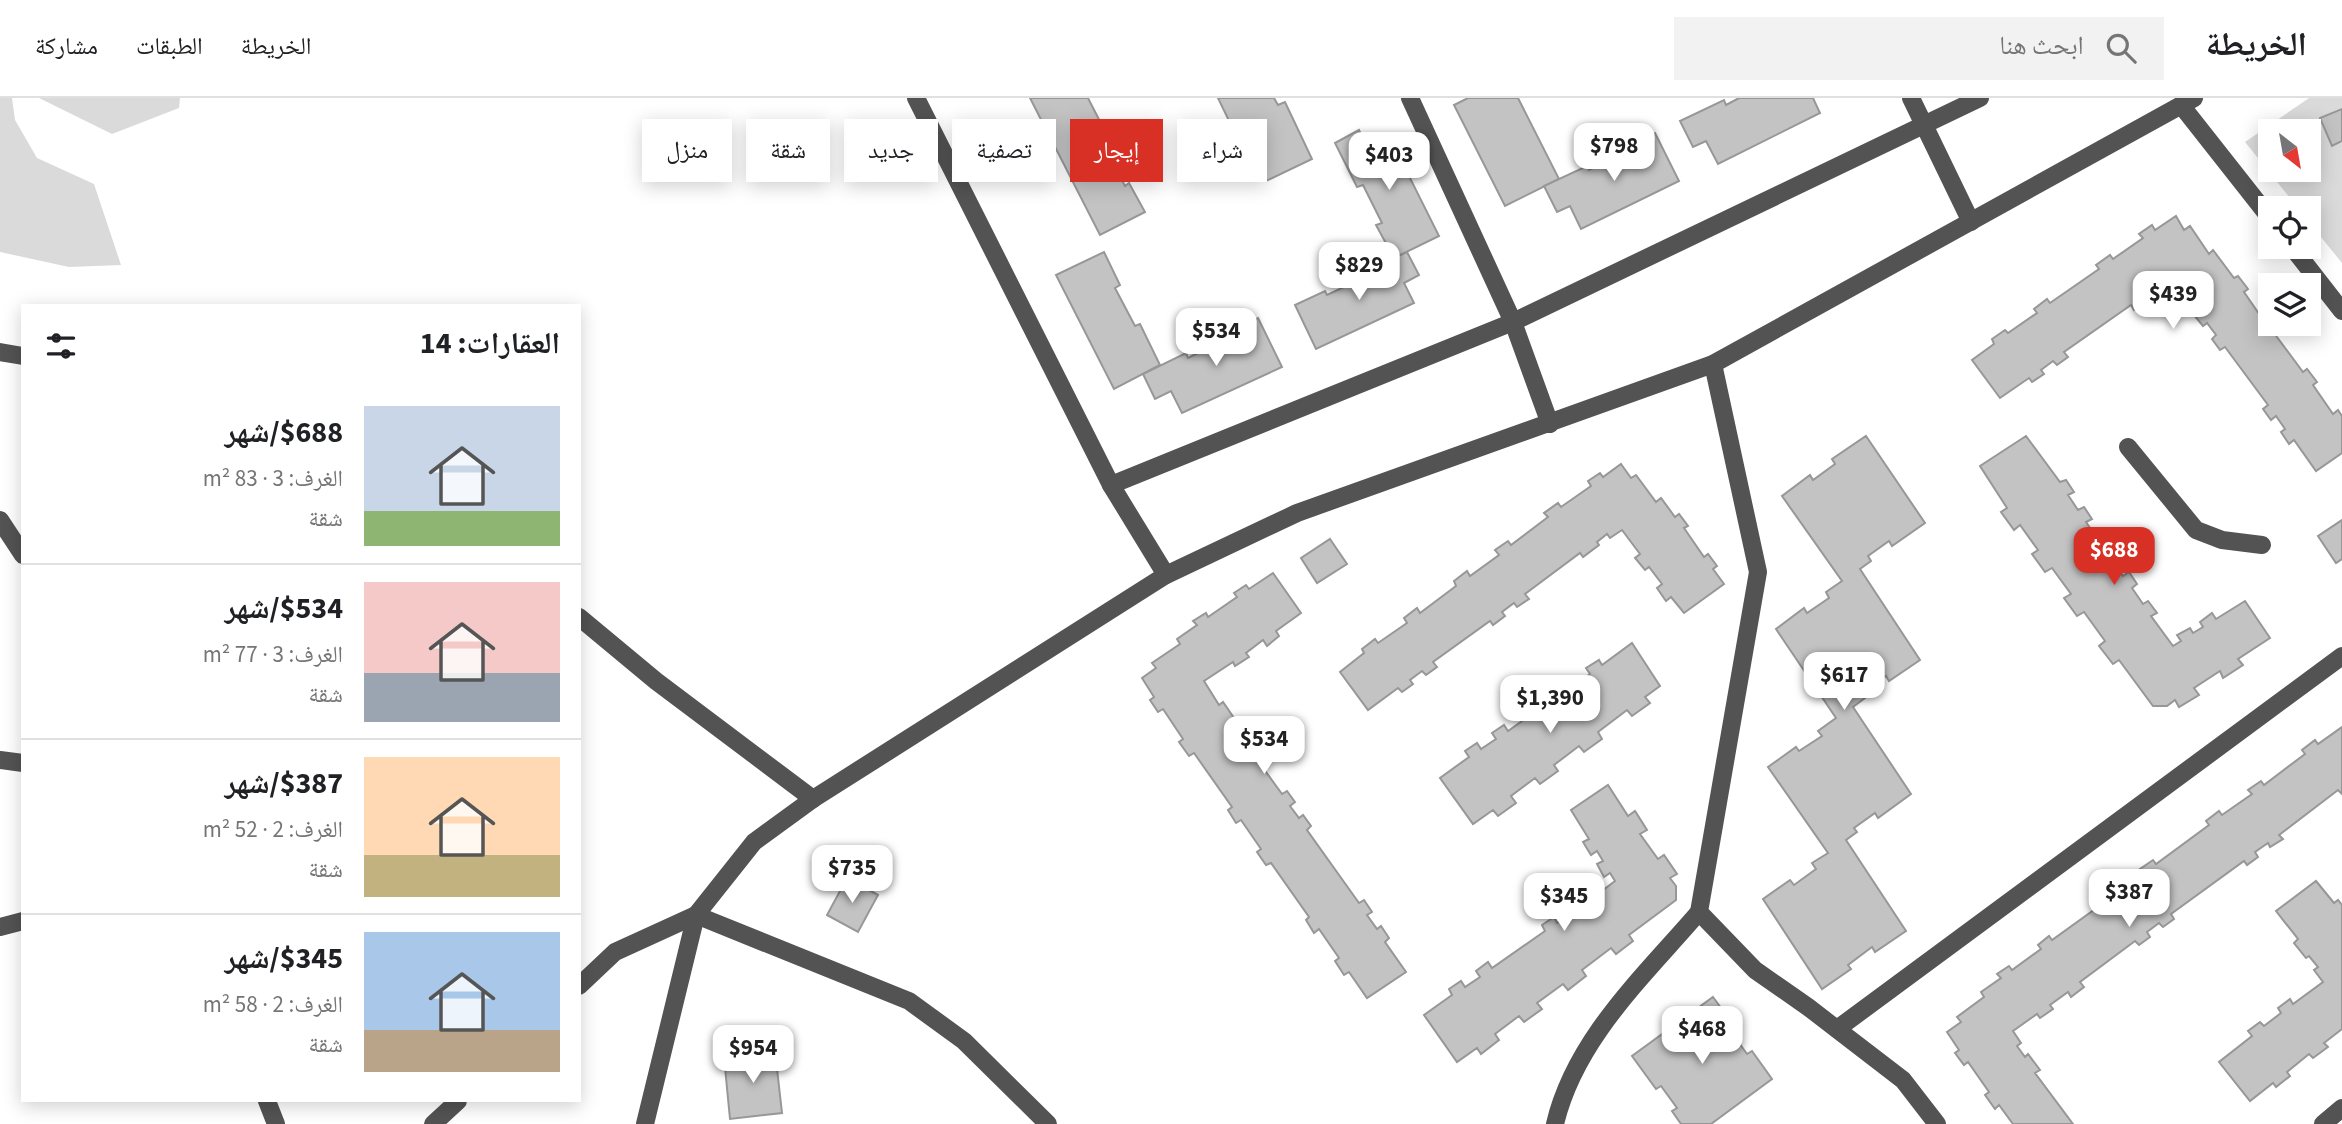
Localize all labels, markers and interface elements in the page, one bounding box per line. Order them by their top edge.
search box [1674,17,2164,80]
text: الخريطة [2206,21,2307,68]
text: ابحث هنا [1999,27,2084,64]
text: مشاركة [35,29,98,64]
text: الطبقات [136,29,203,64]
text: الخريطة [241,29,311,64]
icon: search [2102,29,2140,67]
chip: منزل [642,119,732,182]
chip: شقة [746,119,830,182]
chip: جديد [844,119,938,182]
chip: تصفية [952,119,1056,182]
chip: إيجار [1070,119,1163,182]
chip: شراء [1177,119,1267,182]
north arrow [2258,119,2320,182]
map controls [2258,119,2321,336]
pin: $798 [1573,123,1655,183]
text: $798 [1590,129,1638,162]
pin: $403 [1348,132,1430,192]
text: $403 [1365,138,1413,171]
button: locate [2258,196,2321,259]
pin: $829 [1318,242,1400,302]
text: $829 [1335,248,1383,281]
pin: $439 [2132,272,2214,331]
button: layers [2258,273,2321,336]
text: $439 [2149,277,2197,310]
pin: $534 [1175,308,1257,368]
text: $534 [1192,314,1240,347]
text: العقارات: 14 [420,322,560,365]
icon: filters [42,327,80,365]
text: $688/شهر [225,411,343,454]
icon: home [420,434,504,518]
text: الغرف: 3 · 83 m² [203,462,343,495]
text: شقة [309,502,343,535]
pin: $688 [2073,528,2155,587]
text: $688 [2090,533,2138,566]
text: $534/شهر [225,587,343,630]
icon: home [420,610,504,694]
text: الغرف: 3 · 77 m² [203,638,343,671]
pin: $617 [1803,652,1885,712]
text: $617 [1820,658,1868,691]
pin: $1,390 [1493,676,1607,735]
text: شقة [309,678,343,711]
text: $1,390 [1516,681,1584,714]
pin: $534 [1223,716,1305,776]
text: $534 [1240,722,1288,755]
text: $387/شهر [225,762,343,805]
icon: home [420,785,504,869]
text: الغرف: 2 · 52 m² [203,813,343,846]
pin: $735 [811,846,893,905]
text: $735 [828,851,876,884]
text: شقة [309,853,343,886]
pin: $387 [2088,870,2170,929]
pin: $345 [1523,874,1605,933]
text: $387 [2105,875,2153,908]
text: $345 [1540,879,1588,912]
text: $345/شهر [225,937,343,980]
icon: home [420,960,504,1044]
text: الغرف: 2 · 58 m² [203,988,343,1021]
pin: $468 [1661,1006,1743,1066]
text: $468 [1678,1012,1726,1045]
pin: $954 [712,1026,794,1085]
text: شقة [309,1028,343,1061]
text: $954 [729,1031,777,1064]

